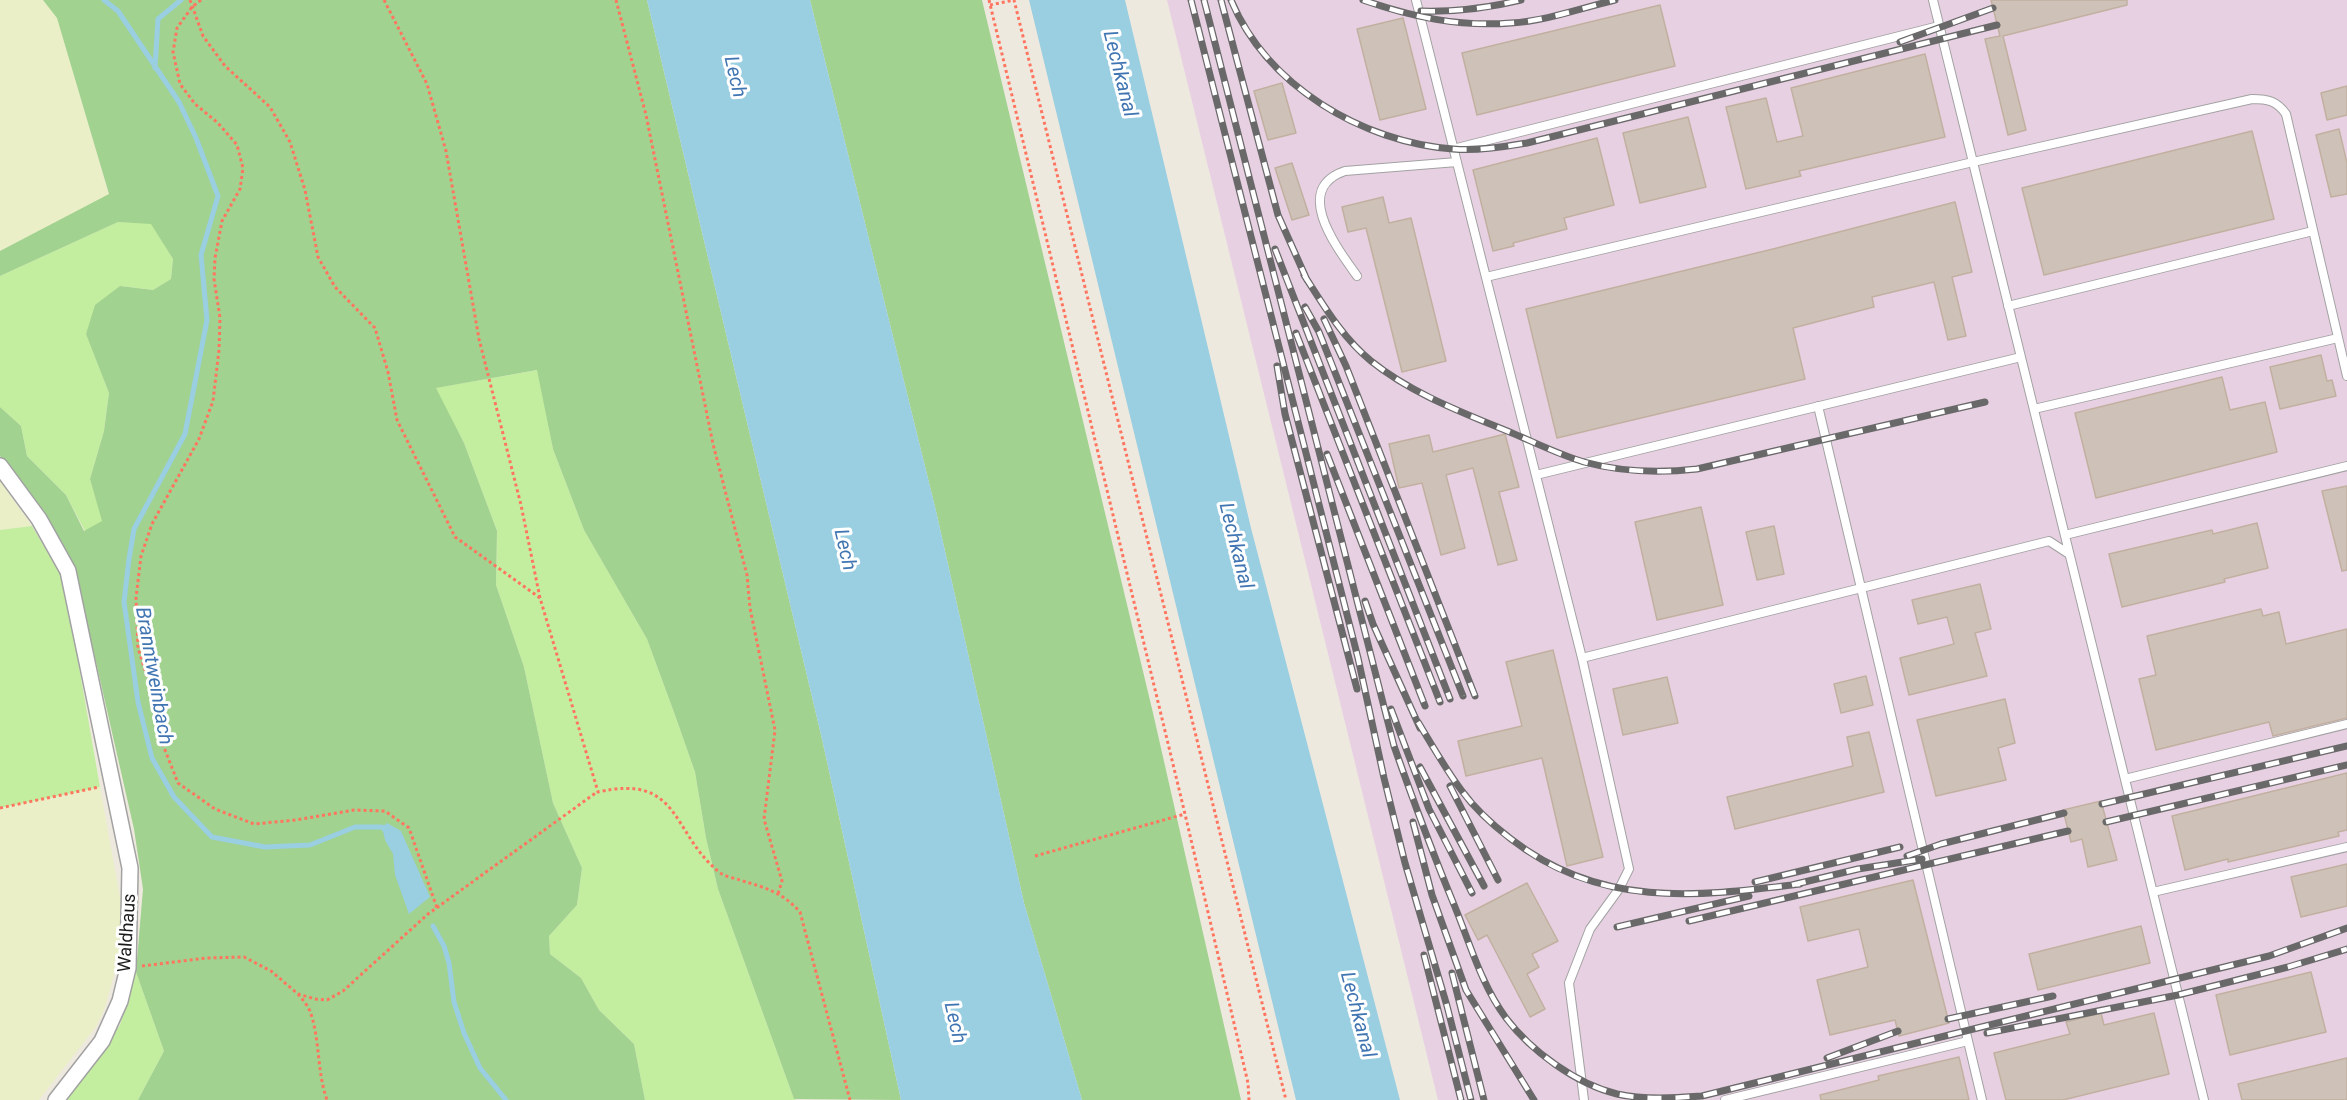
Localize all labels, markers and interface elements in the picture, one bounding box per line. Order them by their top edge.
water label: Lechkanal [1097,28,1141,120]
water label: Lech [718,54,750,100]
water label: Lechkanal [1213,500,1257,592]
water label: Lech [828,527,860,573]
water label: Branntweinbach [129,605,177,747]
street label: Waldhaus [114,893,142,973]
water label: Lechkanal [1334,969,1380,1061]
water label: Lech [938,1000,970,1046]

